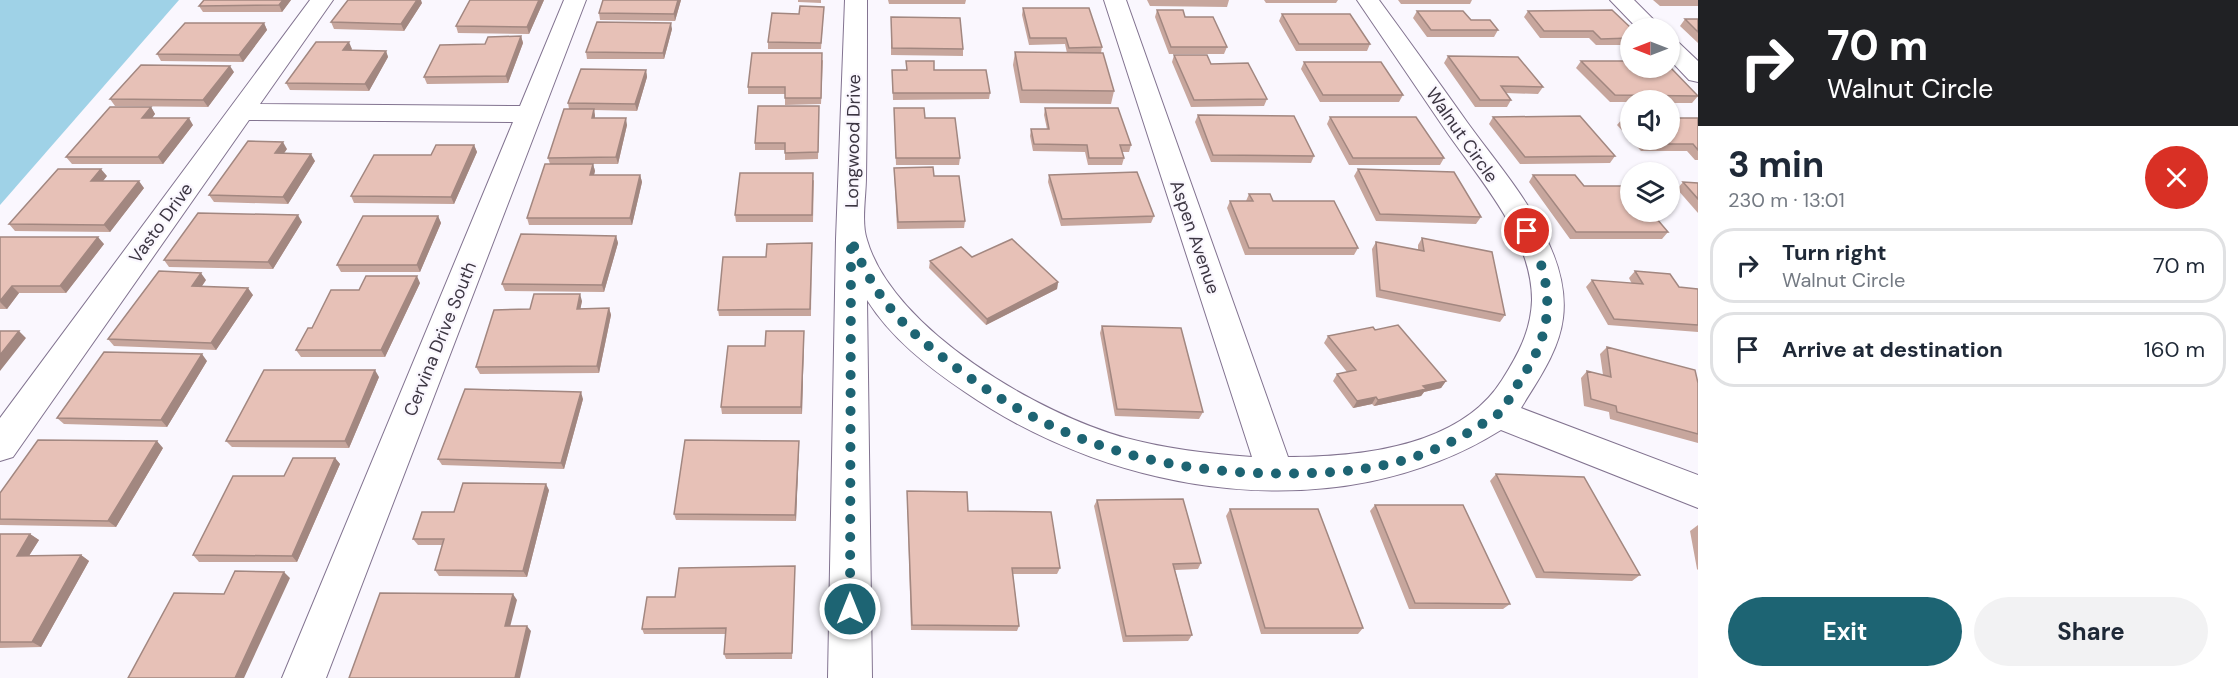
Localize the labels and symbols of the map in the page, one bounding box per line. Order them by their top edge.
north arrow [1620,18,1680,78]
street label: Longwood Drive [840,74,866,208]
street label: Walnut Circle [1420,83,1504,187]
street label: Aspen Avenue [1164,177,1226,297]
street label: Vasto Drive [124,178,198,268]
pin [1501,205,1552,256]
street label: Cervina Drive South [398,258,482,420]
position arrow [818,577,882,641]

